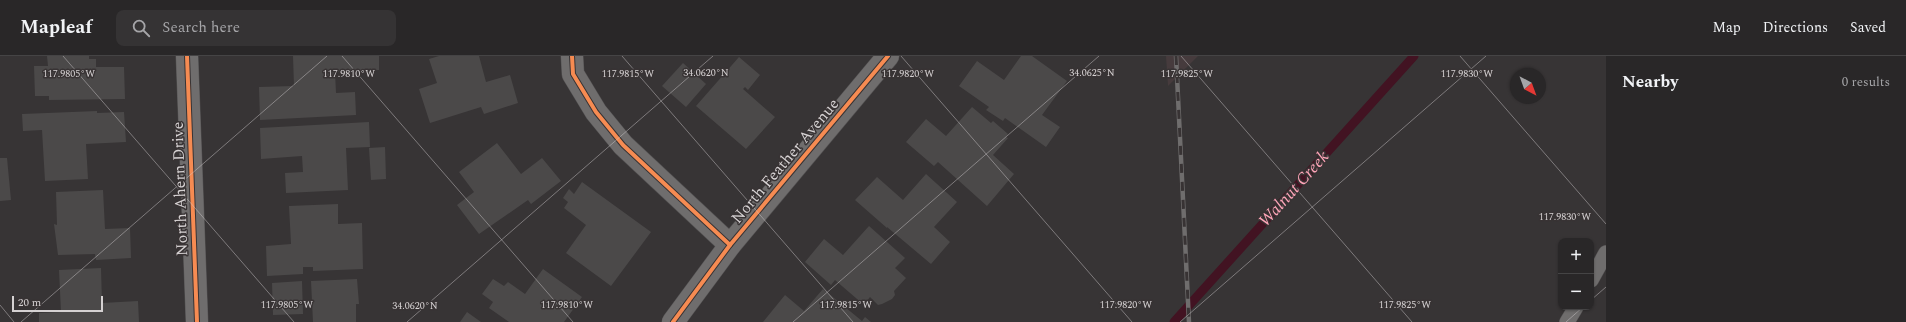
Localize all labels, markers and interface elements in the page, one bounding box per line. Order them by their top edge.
search box [116,10,396,46]
text: Mapleaf [20,13,92,42]
text: Search here [162,16,240,39]
icon: search [130,17,152,39]
text: Map [1713,17,1741,38]
text: Directions [1763,17,1828,38]
text: Saved [1850,17,1886,38]
text: 34.0620°N [683,65,729,81]
text: 34.0625°N [1069,65,1115,81]
text: 117.9805°W [43,66,95,82]
text: 117.9810°W [323,66,375,82]
text: 117.9815°W [602,66,654,82]
text: 117.9820°W [882,66,934,82]
text: 117.9825°W [1161,66,1213,82]
text: 117.9830°W [1441,66,1493,82]
north arrow [1510,68,1546,104]
text: Nearby [1622,69,1678,95]
text: 0 results [1842,72,1890,92]
street label: North Feather Avenue [725,93,845,229]
street label: North Ahern Drive [166,121,194,257]
water label: Walnut Creek [1252,145,1336,233]
text: 117.9830°W [1539,209,1591,225]
map controls [1558,238,1594,310]
button: + [1558,238,1594,274]
button: − [1558,274,1594,310]
scale bar [12,294,103,313]
text: 20 m [18,294,41,311]
text: 117.9805°W [261,297,313,313]
text: 117.9810°W [541,297,593,313]
text: 117.9815°W [820,297,872,313]
text: 117.9820°W [1100,297,1152,313]
text: 117.9825°W [1379,297,1431,313]
text: 34.0620°N [392,298,438,314]

